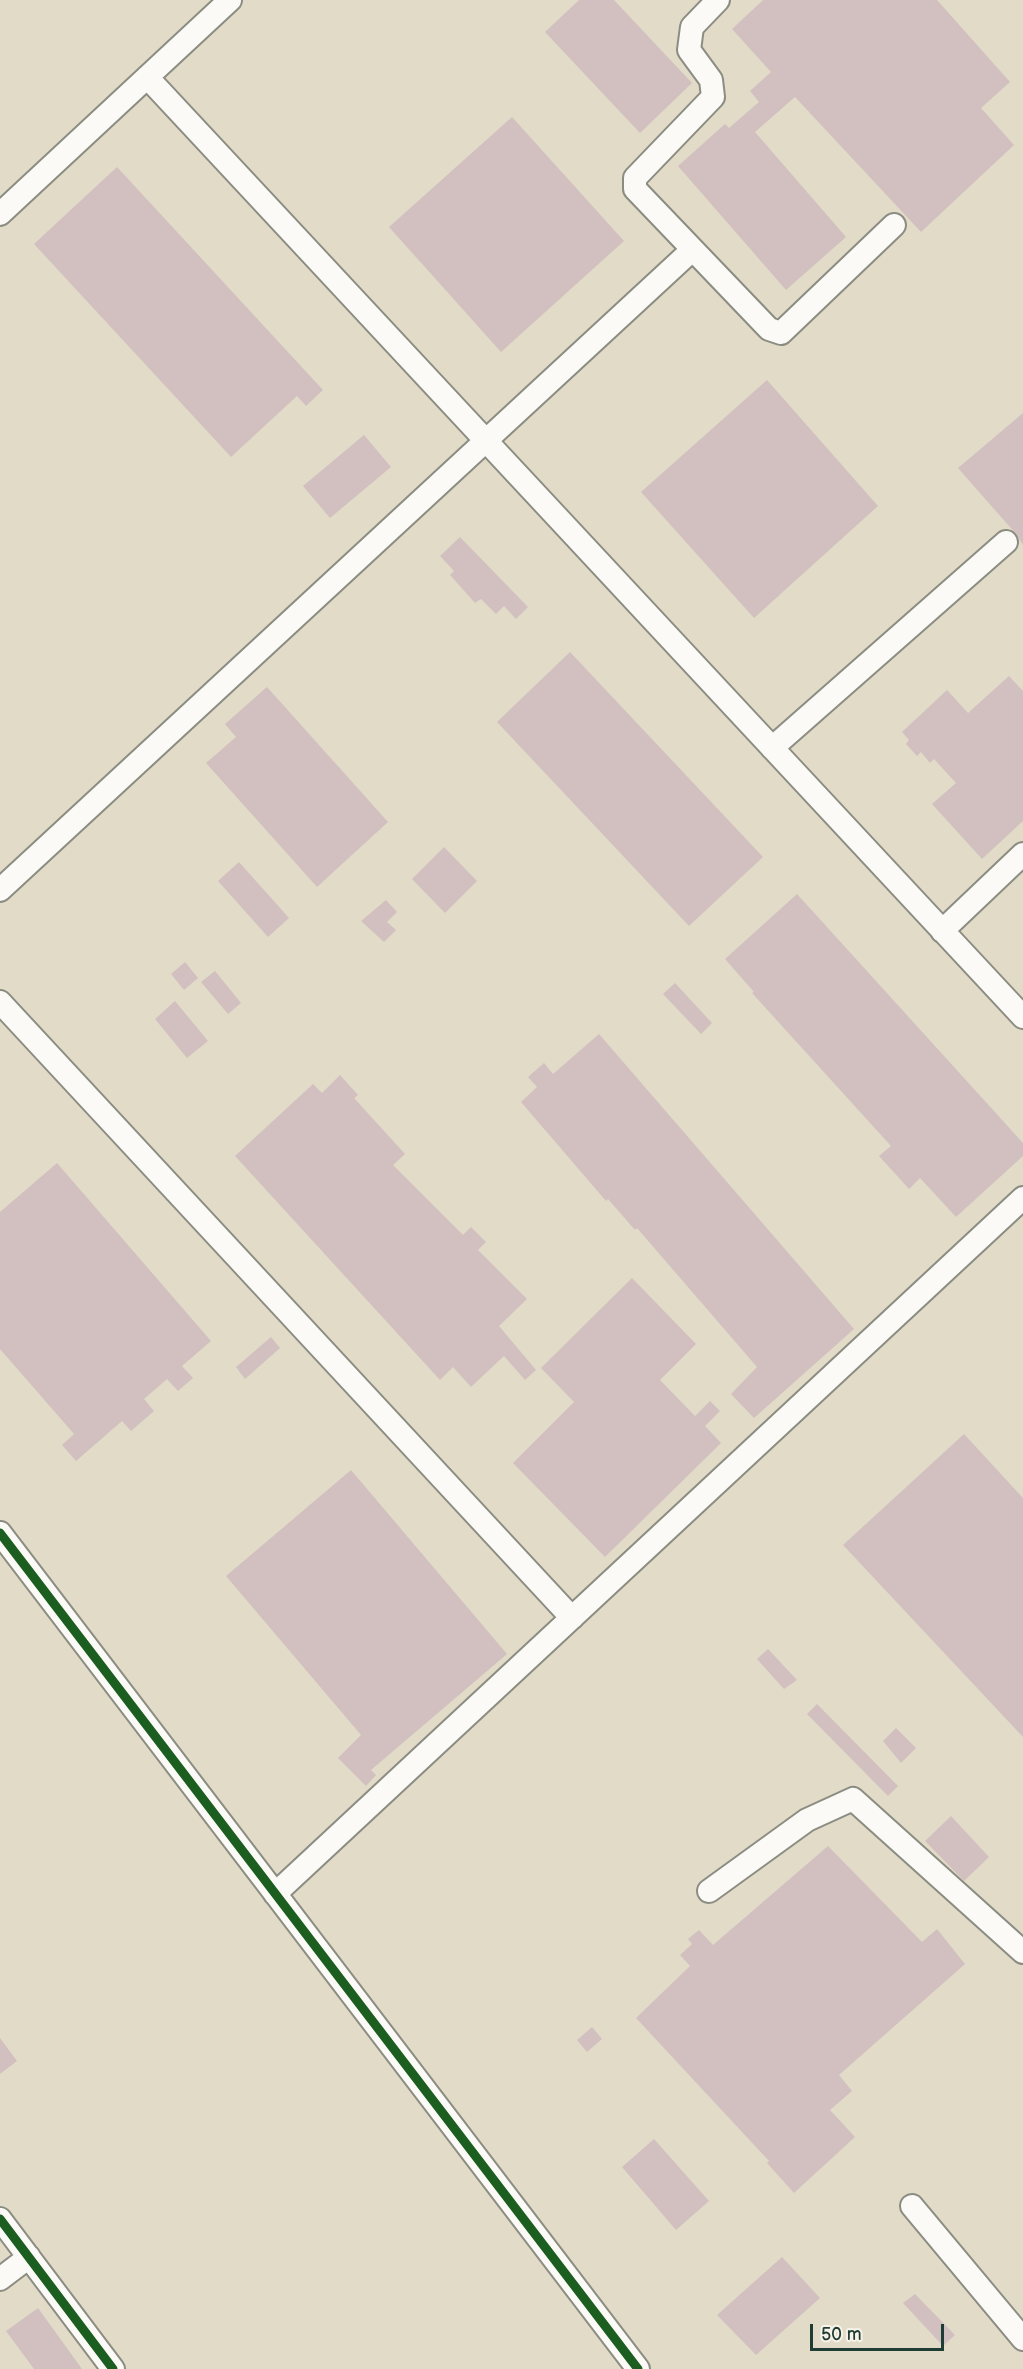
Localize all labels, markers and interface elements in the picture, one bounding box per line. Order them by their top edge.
scale bar [813,2312,946,2350]
text: 50 m [821,2324,862,2345]

